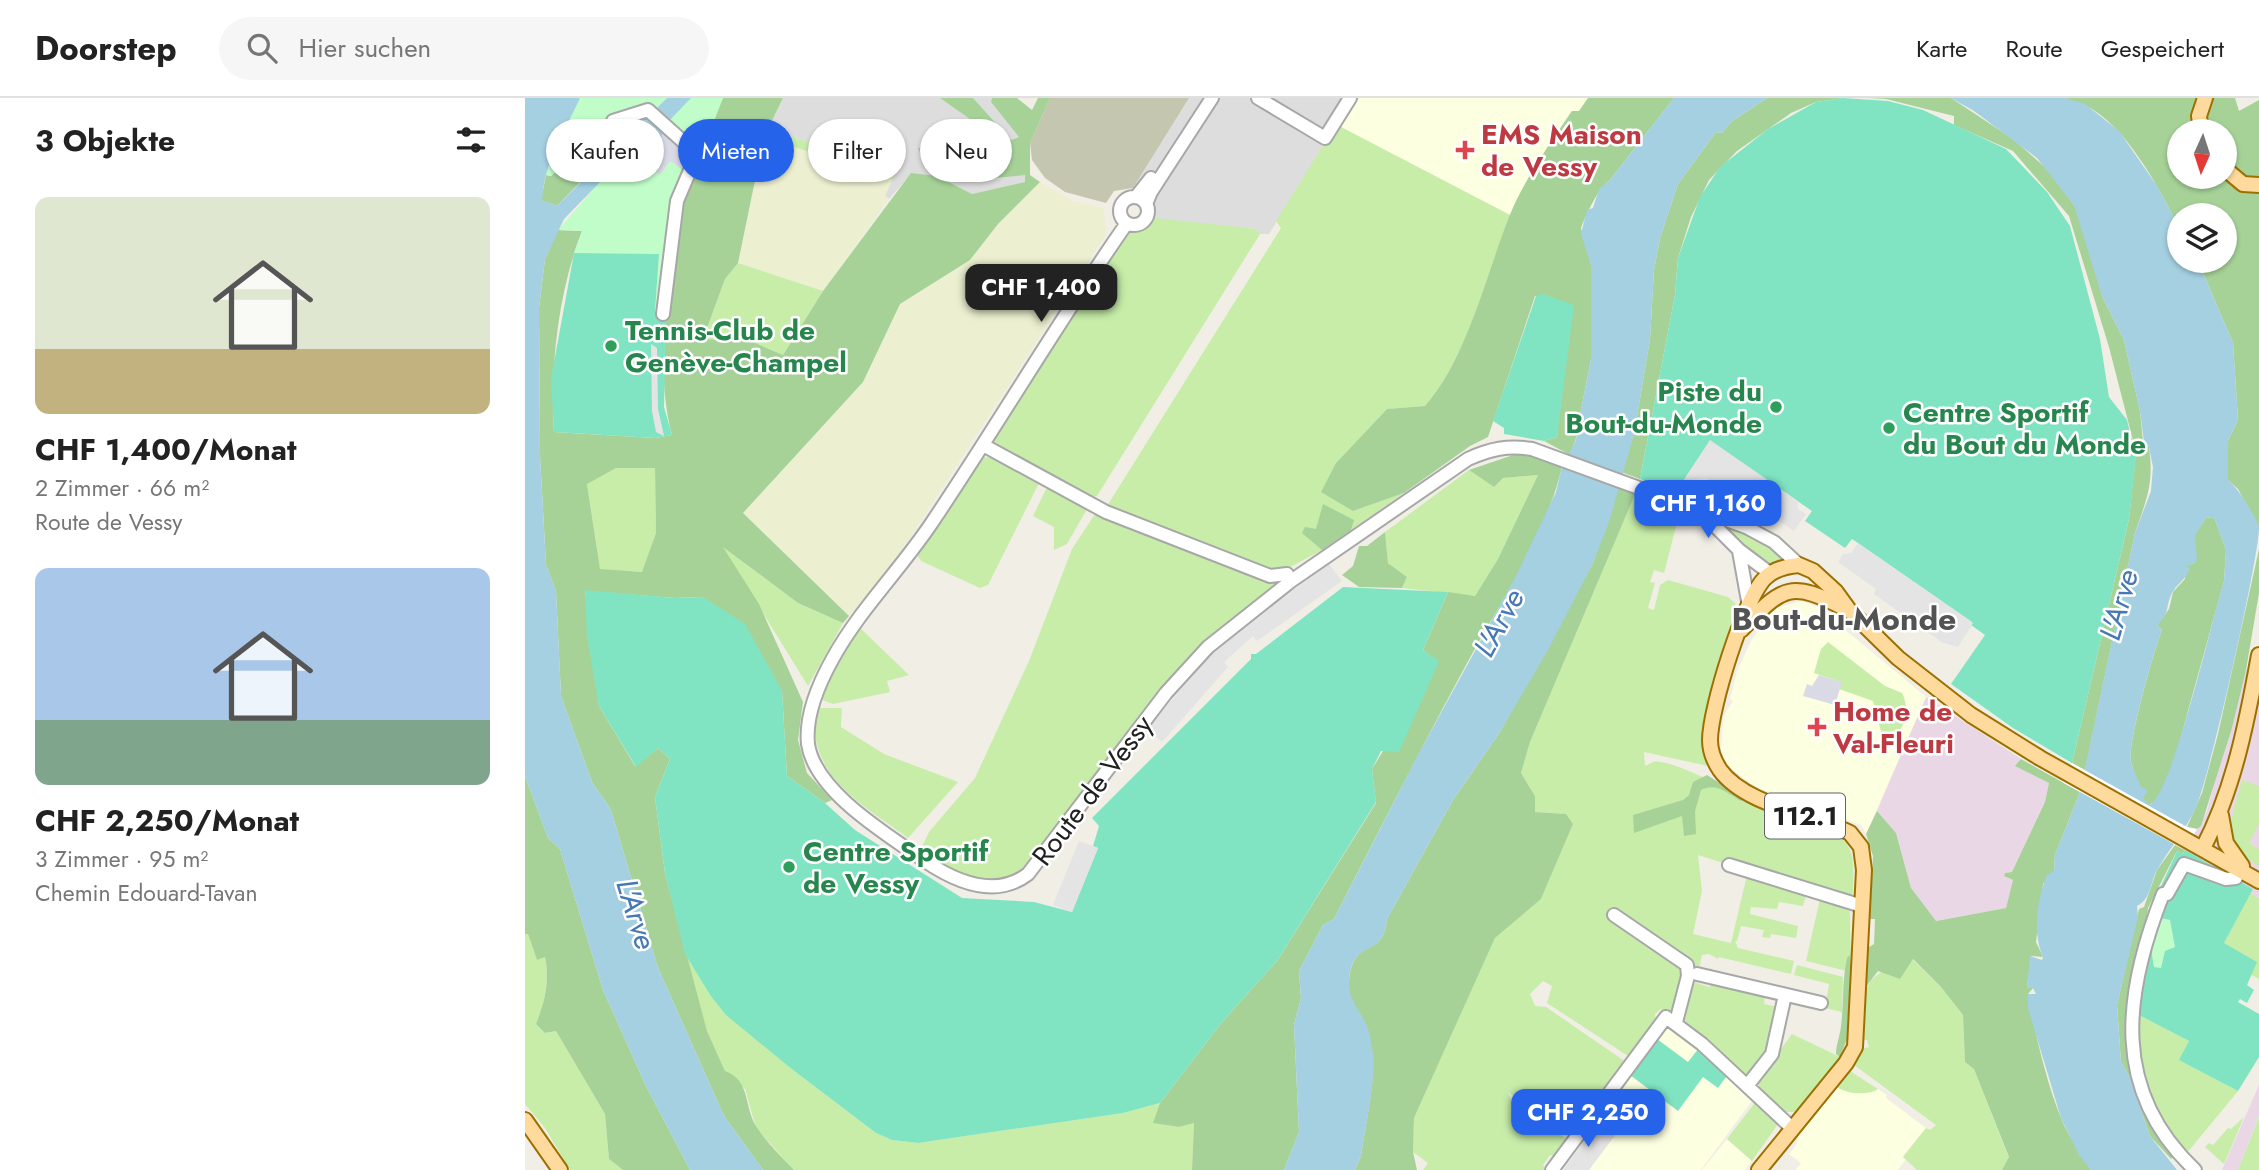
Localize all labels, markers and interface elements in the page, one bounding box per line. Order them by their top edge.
search box [219,17,709,80]
text: Doorstep [35,25,177,72]
icon: search [243,29,281,67]
text: Hier suchen [299,29,431,67]
text: Karte [1916,31,1967,66]
text: Route [2005,31,2063,66]
text: Gespeichert [2101,31,2224,66]
place label: EMS Maison de Vessy [1481,114,1642,187]
text: 3 Objekte [35,119,175,162]
chip: Kaufen [546,119,664,182]
chip: Mieten [678,119,794,182]
chip: Filter [808,119,906,182]
chip: Neu [920,119,1012,182]
north arrow [2167,119,2237,189]
map controls [2167,119,2237,273]
icon: filters [452,121,490,159]
marker: EMS Maison de Vessy [1455,140,1475,160]
button: layers [2167,203,2237,273]
icon: home [200,242,326,368]
pin: CHF 1,400 [961,264,1121,324]
text: CHF 1,400 [981,270,1101,304]
place label: Tennis-Club de Genève-Champel [625,310,847,383]
marker: Tennis-Club de Genève-Champel [603,338,619,354]
place label: Piste du Bout-du-Monde [1565,371,1762,444]
place label: Centre Sportif du Bout du Monde [1903,392,2146,465]
marker: Piste du Bout-du-Monde [1768,399,1784,415]
marker: Centre Sportif du Bout du Monde [1881,420,1897,436]
text: CHF 1,400/Monat [35,428,296,471]
text: 2 Zimmer · 66 m² [35,471,209,505]
pin: CHF 1,160 [1628,480,1788,540]
text: CHF 1,160 [1650,486,1766,520]
text: Route de Vessy [35,505,182,539]
water label: L'Arve [2088,564,2149,645]
water label: L'Arve [1462,581,1535,665]
district label: Bout-du-Monde [1732,596,1956,642]
icon: home [200,613,326,739]
place label: Home de Val-Fleuri [1832,691,1954,764]
street label: Route de Vessy [1022,706,1163,874]
marker: Home de Val-Fleuri [1807,717,1827,737]
road number: 112.1 [1765,794,1845,838]
text: CHF 2,250/Monat [35,799,299,842]
place label: Centre Sportif de Vessy [803,831,990,904]
text: 3 Zimmer · 95 m² [35,842,208,876]
marker: Centre Sportif de Vessy [781,859,797,875]
water label: L'Arve [605,873,668,954]
text: Chemin Edouard-Tavan [35,876,257,910]
pin: CHF 2,250 [1508,1090,1668,1149]
text: CHF 2,250 [1527,1095,1649,1129]

